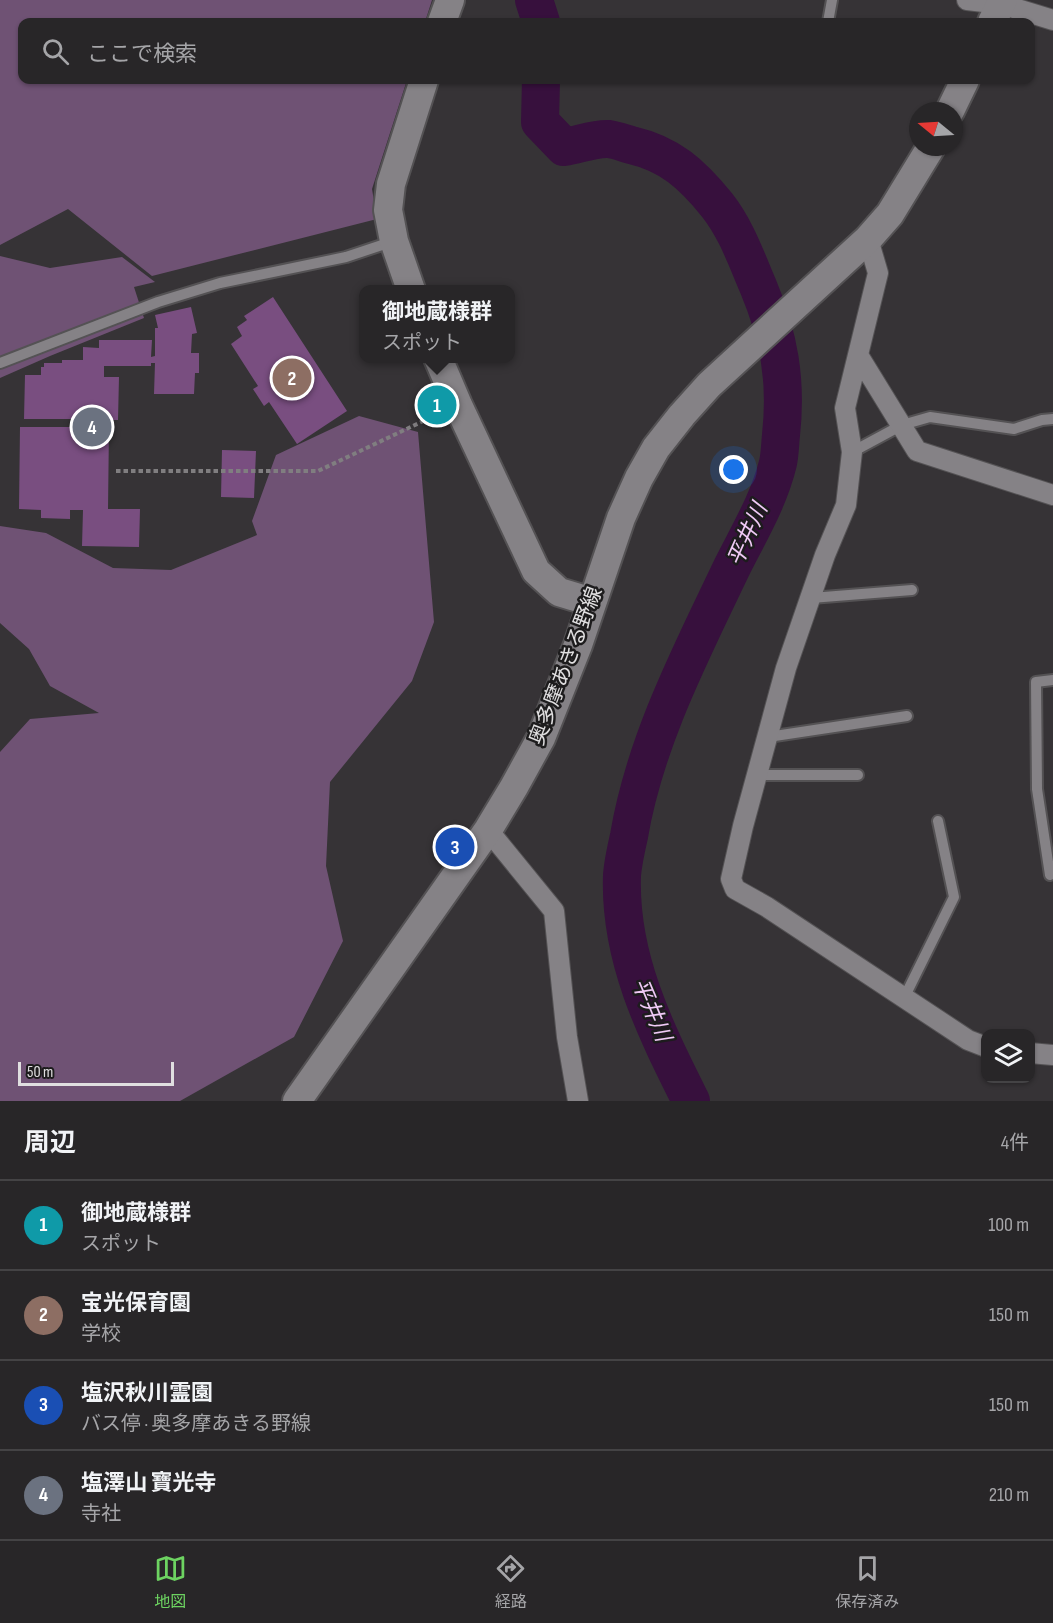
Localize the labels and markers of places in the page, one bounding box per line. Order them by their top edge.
pin: 2 [272,356,312,400]
pin: 1 [418,382,456,428]
pin: 4 [72,404,112,450]
pin: 3 [436,824,474,870]

